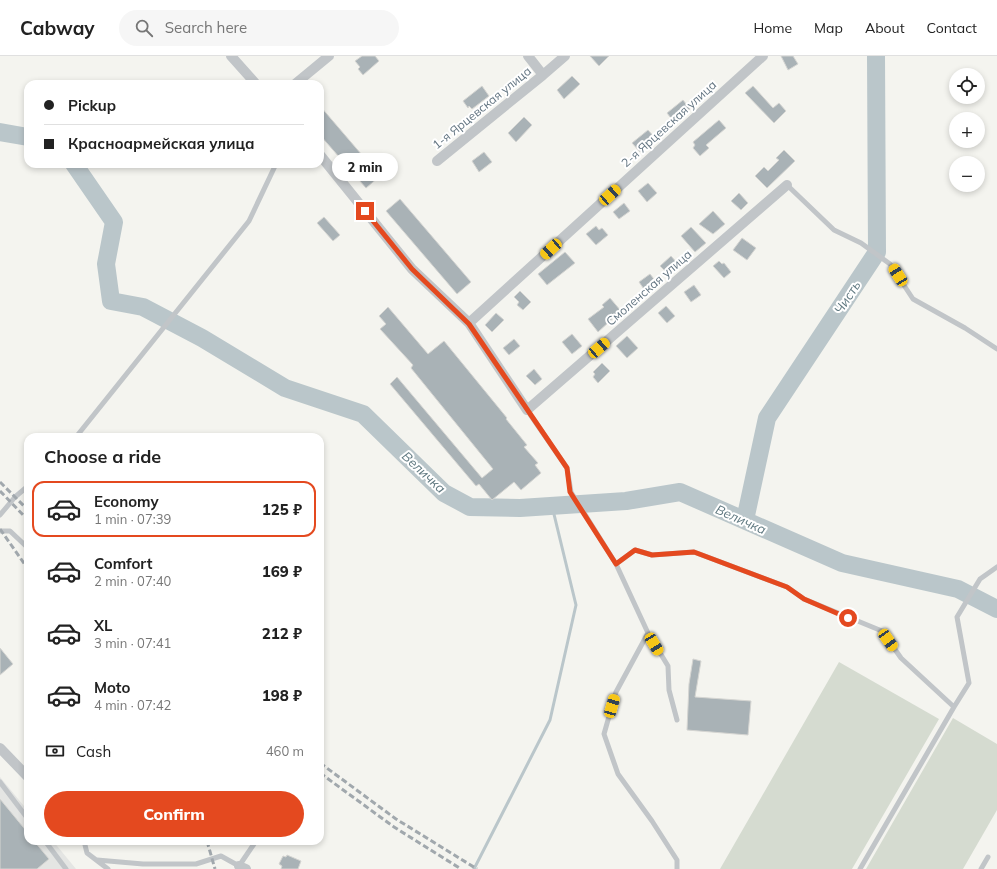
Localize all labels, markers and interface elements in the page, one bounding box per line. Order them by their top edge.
search box [119,10,399,46]
text: Cabway [20,16,95,40]
icon: search [133,17,155,39]
text: Search here [165,18,247,37]
text: Home [753,19,792,37]
text: Map [814,19,843,37]
text: About [865,19,905,37]
text: Contact [927,19,977,37]
street label: 1-я Ярцевская улица [429,63,534,152]
map controls [949,68,985,192]
button: locate [949,68,985,104]
street label: 2-я Ярцевская улица [618,77,719,170]
text: Pickup [68,96,116,115]
button: + [949,112,985,148]
text: Красноармейская улица [68,134,254,153]
callout: 2 min [332,153,398,181]
button: − [949,156,985,192]
text: 2 min [348,159,382,175]
car [597,183,623,207]
route end [356,202,374,220]
car [538,237,564,261]
street label: Смоленская улица [603,246,695,329]
car [887,262,909,288]
water label: Чисть [830,277,864,317]
car [586,336,612,360]
text: Choose a ride [44,445,161,468]
water label: Величка [399,448,449,496]
icon: car [46,491,82,527]
text: Economy [94,492,159,511]
text: 125 ₽ [262,500,302,519]
water label: Величка [713,501,769,537]
text: 1 min · 07:39 [94,511,171,527]
icon: car [46,553,82,589]
text: Comfort [94,554,152,573]
text: 169 ₽ [262,562,302,581]
text: 2 min · 07:40 [94,573,171,589]
route start [839,609,857,627]
icon: car [46,615,82,651]
text: XL [94,616,112,635]
text: 212 ₽ [262,624,302,643]
car [876,627,900,653]
car [643,631,665,657]
text: 3 min · 07:41 [94,635,171,651]
icon: car [46,677,82,713]
text: Moto [94,678,130,697]
text: 198 ₽ [262,686,302,705]
car [603,693,621,719]
text: 4 min · 07:42 [94,697,171,713]
icon: cash [44,740,66,762]
text: Cash [76,742,111,761]
text: 460 m [266,743,304,759]
button: Confirm [44,791,304,837]

